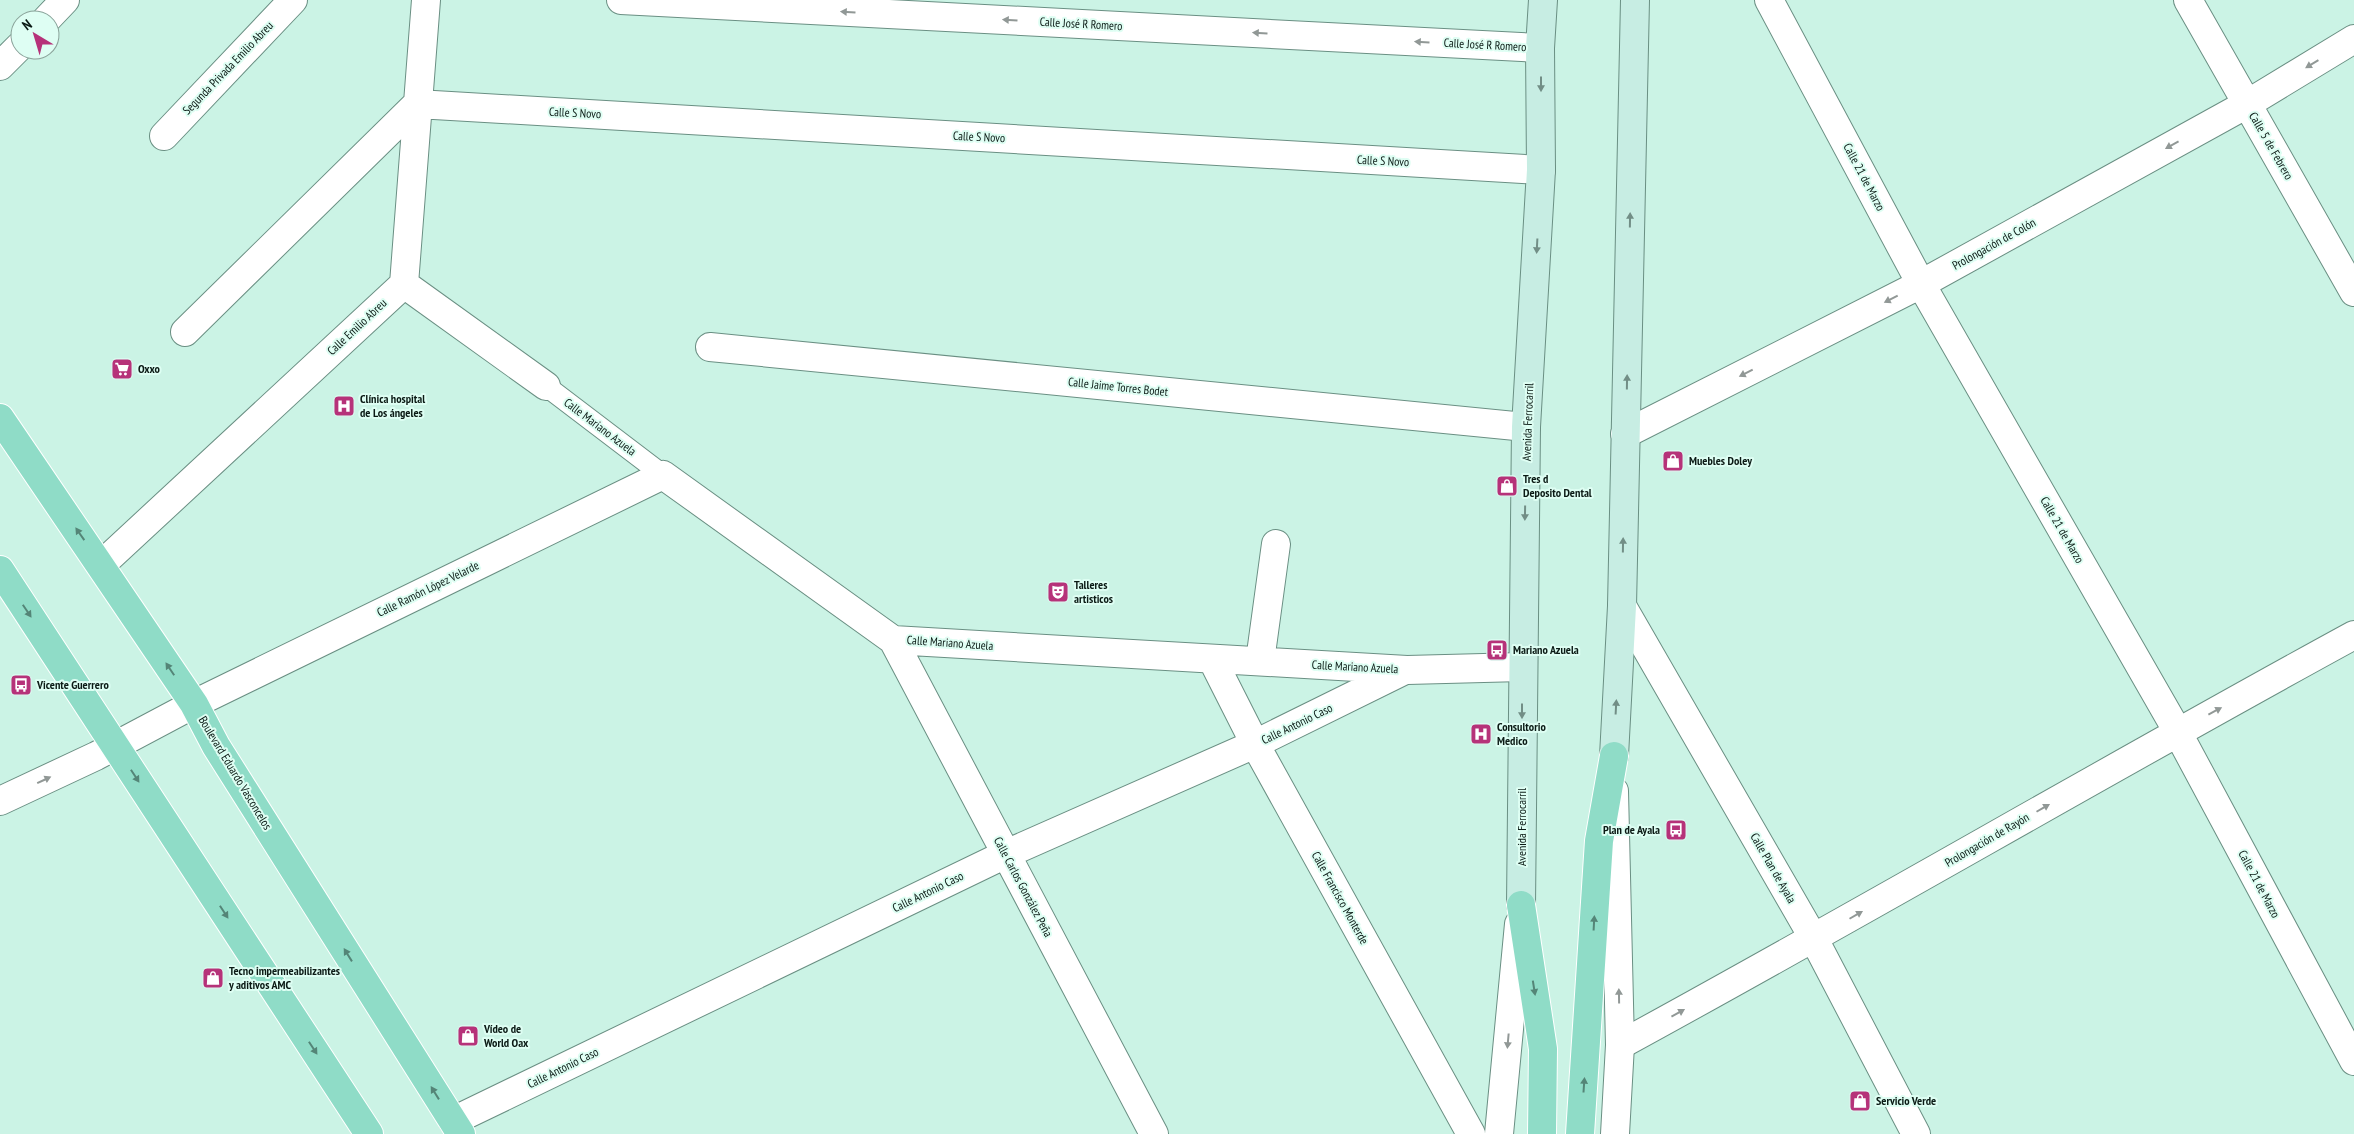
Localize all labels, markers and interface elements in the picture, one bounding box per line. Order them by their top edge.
one-way arrow [839,7,855,15]
north arrow [10,10,60,60]
street label: Calle José R Romero [1039,14,1123,33]
text: N [18,15,36,34]
one-way arrow [1002,16,1018,24]
street label: Segunda Privada Emilio Abreu [179,18,276,117]
one-way arrow [1251,29,1267,37]
street label: Calle José R Romero [1443,35,1527,54]
one-way arrow [1414,37,1430,45]
one-way arrow [2306,60,2319,69]
one-way arrow [1537,76,1545,92]
street label: Calle S Novo [549,104,602,121]
street label: Calle 5 de Febrero [2246,109,2297,182]
street label: Calle S Novo [953,128,1006,145]
street label: Calle 21 de Marzo [1840,140,1889,213]
one-way arrow [2165,141,2178,150]
street label: Calle S Novo [1357,152,1410,169]
one-way arrow [1626,212,1634,228]
street label: Prolongación de Colón [1949,214,2038,273]
one-way arrow [1532,238,1540,254]
street label: Calle Emilio Abreu [324,295,390,358]
one-way arrow [1884,295,1898,303]
supermarket icon: Oxxo [110,357,134,381]
place label: Oxxo [138,361,161,376]
one-way arrow [1739,369,1753,377]
street label: Calle Jaime Torres Bodet [1067,374,1169,399]
one-way arrow [1623,374,1631,390]
street label: Avenida Ferrocarril [1519,383,1536,461]
place label: Clínica hospital de Los ángeles [360,391,425,420]
hospital icon: Clínica hospital de Los ángeles [332,394,356,418]
street label: Calle Mariano Azuela [561,395,640,459]
shop icon: Muebles Doley [1661,449,1685,473]
place label: Muebles Doley [1689,453,1752,468]
place label: Tres d Deposito Dental [1523,471,1592,500]
shop icon: Tres d Deposito Dental [1495,474,1519,498]
street label: Calle 21 de Marzo [2037,494,2088,566]
one-way arrow [1521,505,1529,521]
one-way arrow [75,527,85,541]
one-way arrow [1620,537,1628,553]
street label: Calle Ramón López Velarde [374,557,481,620]
place label: Talleres artisticos [1074,577,1113,606]
theatre icon: Talleres artisticos [1046,580,1070,604]
one-way arrow [22,604,32,617]
street label: Calle Mariano Azuela [906,632,994,653]
bus stop icon: Mariano Azuela [1485,638,1509,662]
place label: Mariano Azuela [1513,642,1579,657]
street label: Calle Mariano Azuela [1311,657,1399,676]
one-way arrow [166,662,175,676]
bus stop icon: Vicente Guerrero [9,673,33,697]
place label: Vicente Guerrero [36,677,109,692]
one-way arrow [1613,699,1621,715]
street label: Calle Antonio Caso [1259,700,1335,747]
one-way arrow [1518,703,1526,719]
one-way arrow [2208,707,2222,715]
street label: Boulevard Eduardo Vasconcelos [196,713,275,832]
place label: Consultorio Medico [1497,719,1546,748]
hospital icon: Consultorio Medico [1469,722,1493,746]
one-way arrow [130,769,140,783]
one-way arrow [37,776,51,784]
street label: Avenida Ferrocarril [1514,788,1529,866]
one-way arrow [2036,804,2050,813]
street label: Prolongación de Rayón [1942,809,2032,870]
bus stop icon: Plan de Ayala [1664,818,1688,842]
place label: Plan de Ayala [1603,822,1660,837]
street label: Calle Plan de Ayala [1747,830,1800,906]
street label: Calle Carlos González Peña [991,834,1056,939]
street label: Calle 21 de Marzo [2235,847,2284,920]
street label: Calle Francisco Monterde [1309,849,1372,947]
street label: Calle Antonio Caso [890,868,966,915]
one-way arrow [219,905,229,919]
one-way arrow [1849,911,1864,919]
one-way arrow [1590,915,1598,931]
one-way arrow [344,949,353,962]
place label: Tecno impermeabilizantes y aditivos AMC [228,963,340,992]
shop icon: Tecno impermeabilizantes y aditivos AMC [201,966,225,990]
one-way arrow [1530,980,1538,996]
one-way arrow [1615,988,1623,1004]
one-way arrow [1672,1009,1685,1018]
place label: Vídeo de World Oax [483,1021,529,1050]
shop icon: Vídeo de World Oax [456,1024,480,1048]
one-way arrow [1504,1033,1512,1049]
one-way arrow [308,1041,318,1055]
street label: Calle Antonio Caso [525,1044,601,1091]
one-way arrow [1580,1077,1588,1093]
one-way arrow [430,1086,440,1099]
shop icon: Servicio Verde [1848,1089,1872,1113]
place label: Servicio Verde [1876,1093,1936,1108]

